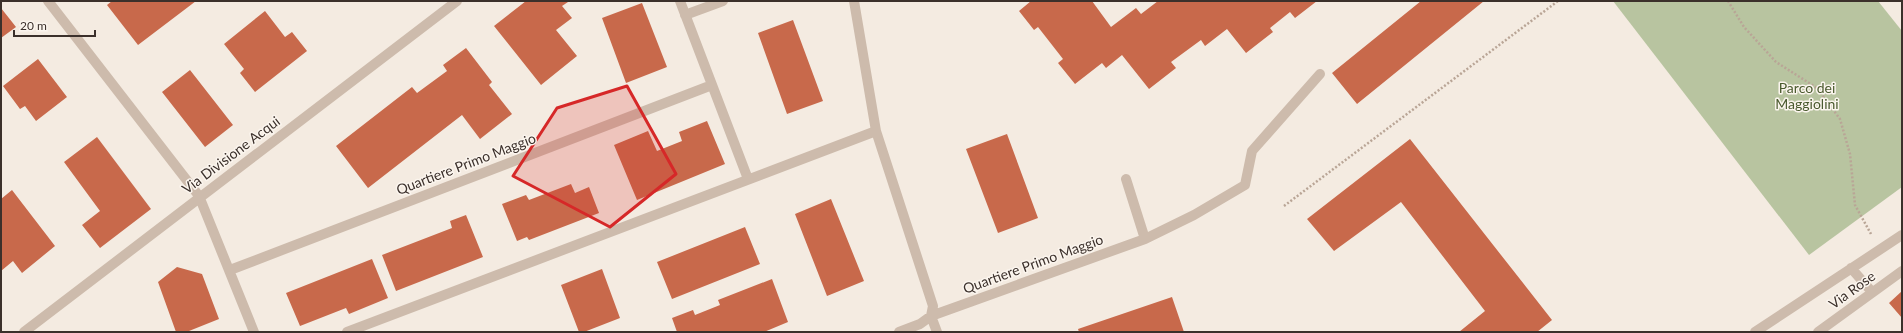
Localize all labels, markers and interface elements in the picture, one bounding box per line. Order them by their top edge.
scale bar [14,12,95,38]
text: 20 m [20,18,47,33]
park label: Parco dei Maggiolini [1775,79,1839,112]
street label: Via Divisione Acqui [178,112,283,197]
street label: Quartiere Primo Maggio [394,129,538,198]
street label: Quartiere Primo Maggio [960,230,1105,297]
street label: Via Rose [1825,267,1878,312]

